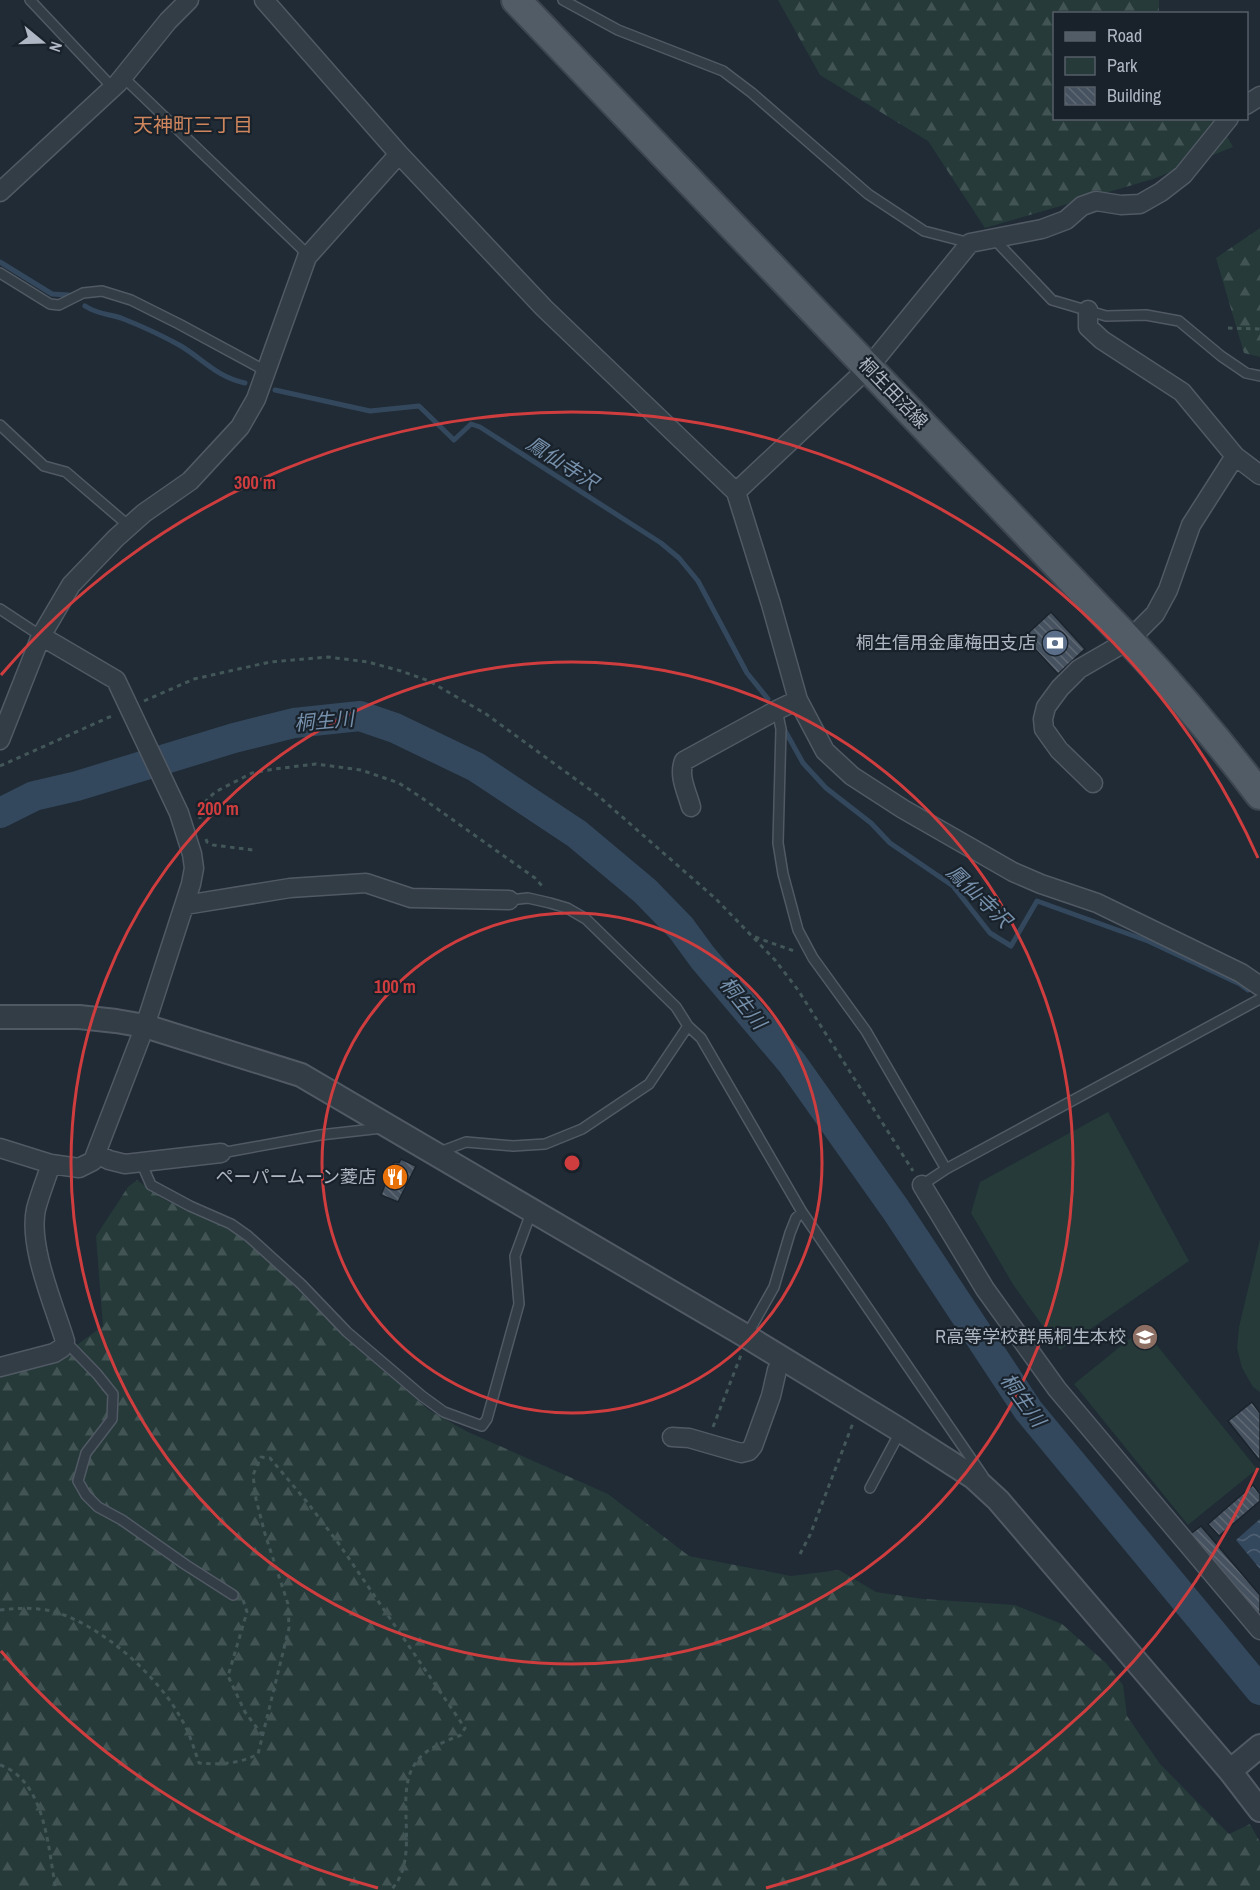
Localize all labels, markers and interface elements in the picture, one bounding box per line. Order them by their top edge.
north arrow [12,12,72,72]
legend [1053,12,1248,120]
text: Road [1107,23,1142,48]
text: N [44,39,68,55]
text: Park [1107,53,1138,78]
text: Building [1107,83,1162,108]
district label: 天神町三丁目 [133,111,253,138]
street label: 桐生田沼線 [853,352,934,434]
water label: 鳳仙寺沢 [521,429,606,497]
text: 300 m [234,470,276,495]
bank icon: 桐生信用金庫梅田支店 [1040,628,1070,658]
place label: 桐生信用金庫梅田支店 [856,630,1036,655]
water label: 桐生川 [293,704,357,737]
text: 200 m [197,796,239,821]
water label: 鳳仙寺沢 [941,858,1020,935]
water label: 桐生川 [714,971,774,1036]
text: 100 m [374,974,416,999]
centre of rings [562,1153,582,1173]
restaurant icon: ペーパームーン菱店 [380,1162,410,1192]
place label: ペーパームーン菱店 [216,1164,376,1189]
school or university icon: R高等学校群馬桐生本校 [1130,1322,1160,1352]
place label: R高等学校群馬桐生本校 [935,1324,1126,1349]
water label: 桐生川 [995,1368,1053,1434]

